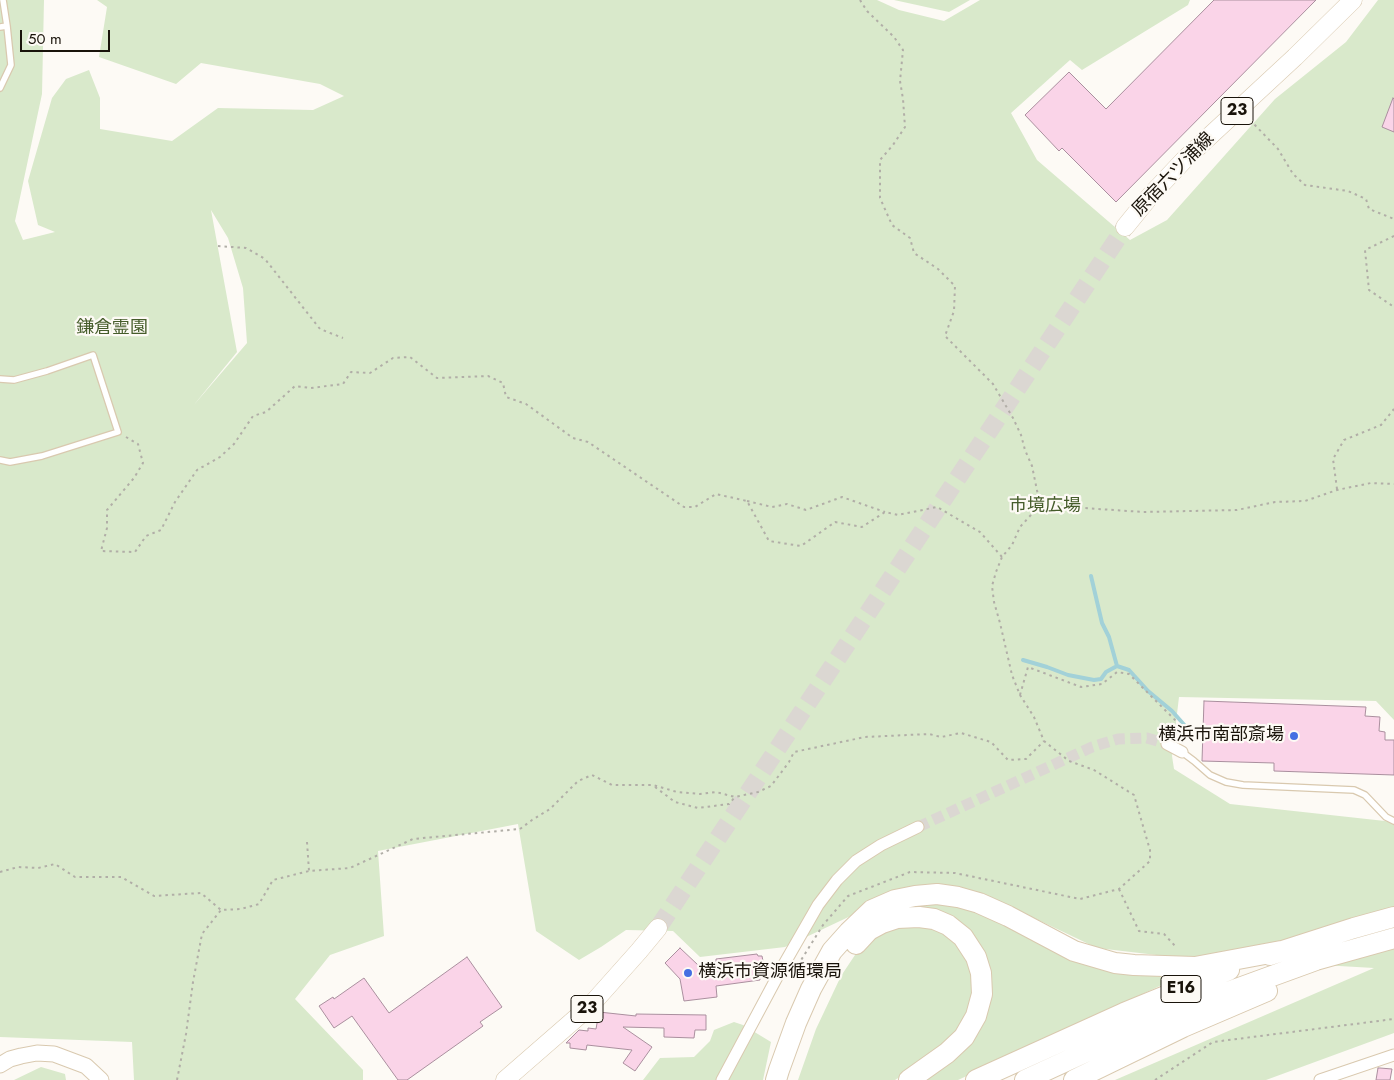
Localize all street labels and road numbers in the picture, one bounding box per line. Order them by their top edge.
road number: 23 [1221,98,1253,124]
street label: 原宿六ツ浦線 [1129,129,1219,221]
road number: E16 [1161,976,1201,1002]
road number: 23 [571,996,603,1022]

